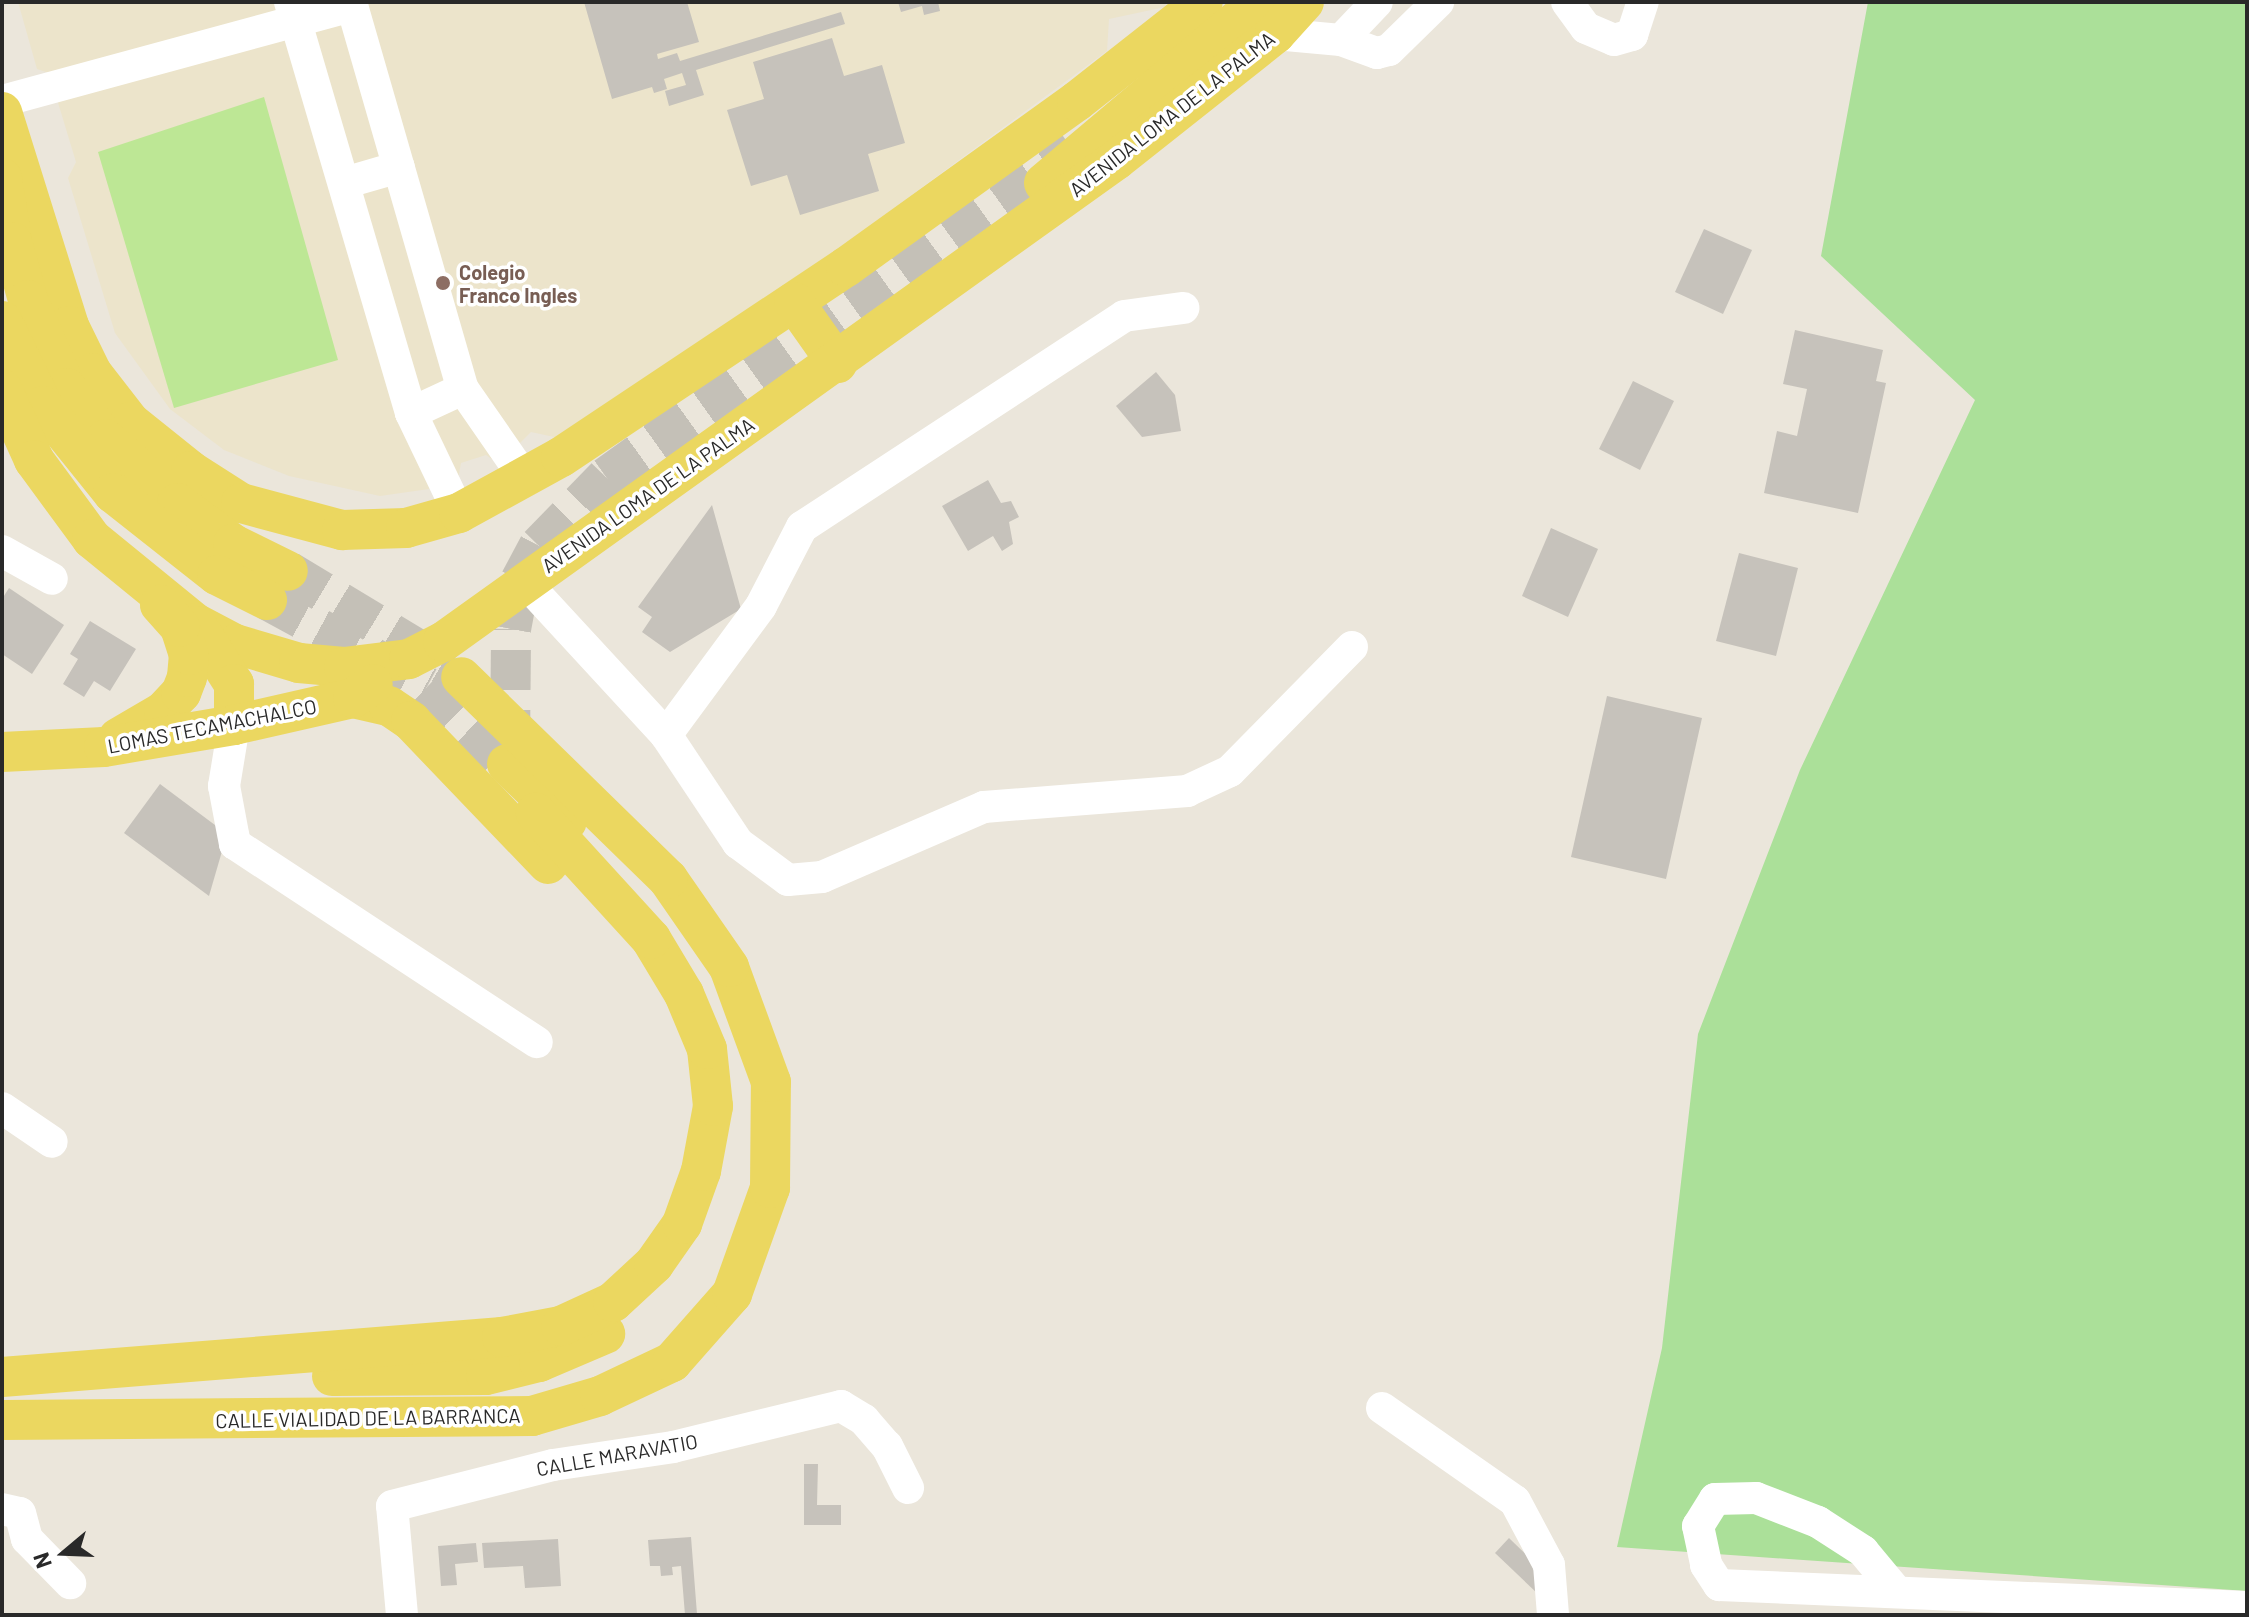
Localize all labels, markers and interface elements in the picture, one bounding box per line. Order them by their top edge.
street label: AVENIDA LOMA DE LA PALMA [1065,26,1279,202]
place label: Colegio Franco Ingles [459,260,577,307]
marker: Colegio Franco Ingles [434,274,452,292]
street label: AVENIDA LOMA DE LA PALMA [537,412,759,578]
street label: LOMAS TECAMACHALCO [105,694,319,758]
street label: CALLE VIALIDAD DE LA BARRANCA [215,1403,521,1433]
street label: CALLE MARAVATIO [534,1429,700,1481]
north arrow [24,1513,104,1593]
text: N [27,1550,56,1572]

